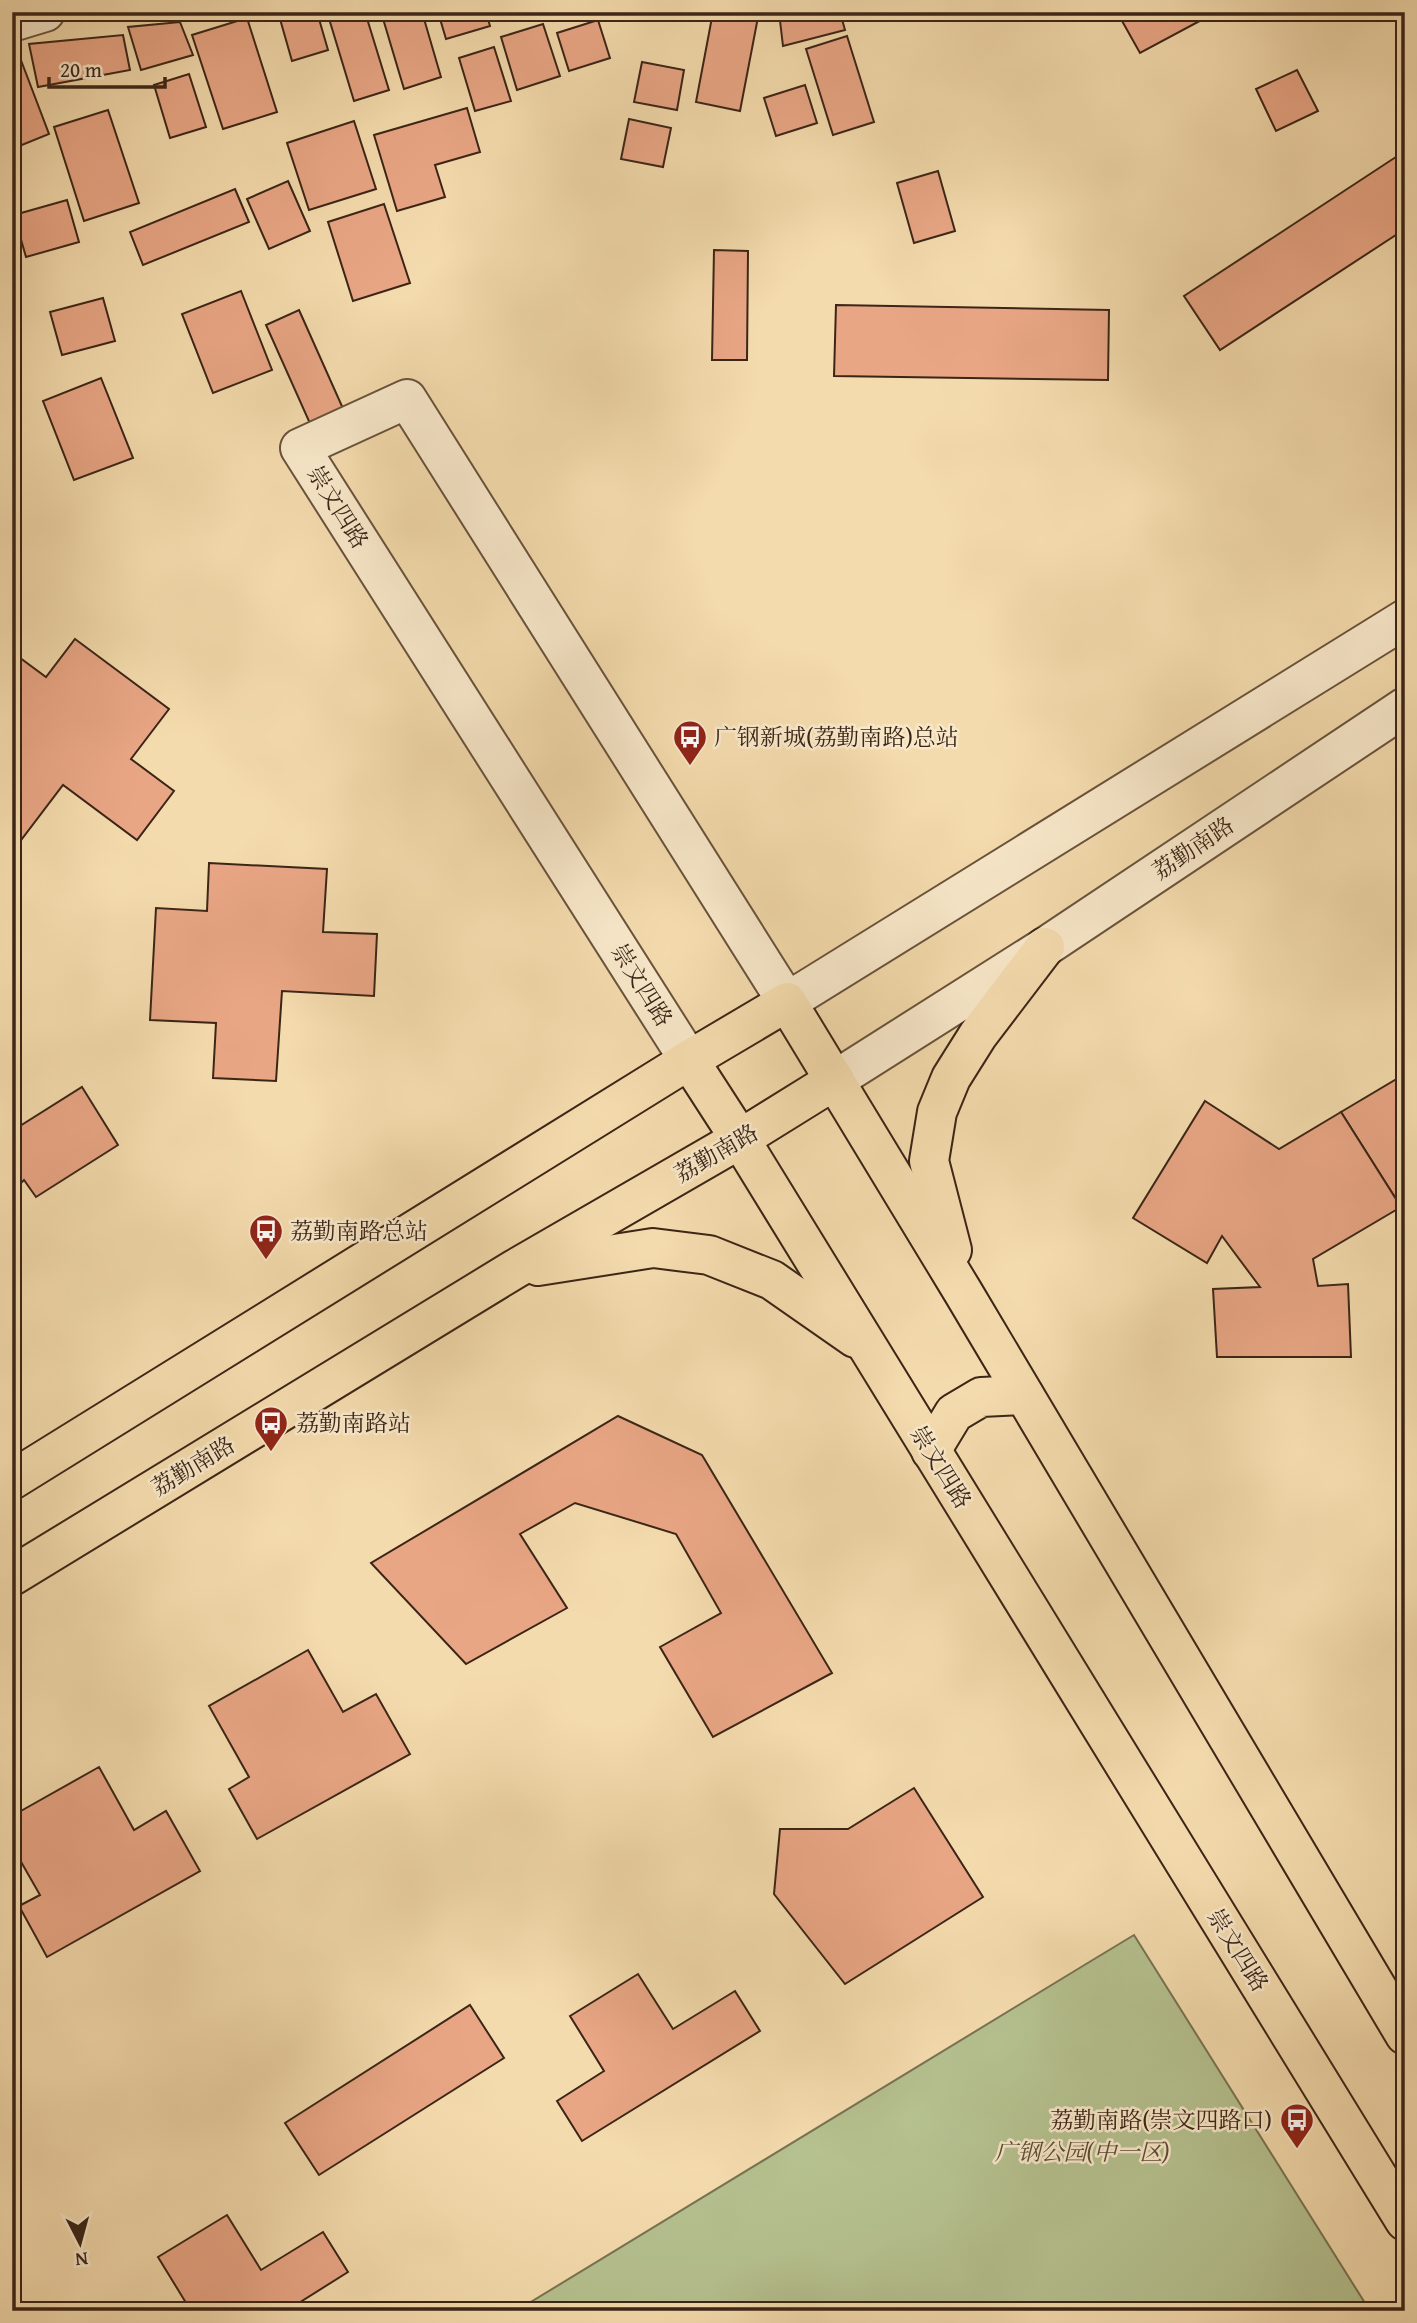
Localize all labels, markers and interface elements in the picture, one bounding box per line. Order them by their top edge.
scale bar [49,46,164,90]
text: 20 m [60,54,102,85]
street label: 崇文四路 [300,459,377,554]
bus stop icon: 广钢新城(荔勤南路)总站 [671,718,709,767]
place label: 广钢新城(荔勤南路)总站 [714,720,959,753]
street label: 荔勤南路 [1145,808,1240,887]
street label: 崇文四路 [604,937,681,1032]
street label: 荔勤南路 [668,1115,764,1190]
bus stop icon: 荔勤南路总站 [247,1212,285,1261]
place label: 荔勤南路总站 [290,1214,428,1247]
bus stop icon: 荔勤南路站 [252,1404,290,1453]
place label: 荔勤南路站 [296,1406,411,1439]
street label: 崇文四路 [903,1419,980,1514]
street label: 荔勤南路 [145,1428,241,1503]
street label: 崇文四路 [1200,1902,1277,1997]
bus stop icon: 荔勤南路(崇文四路口) [1278,2101,1316,2150]
place label: 荔勤南路(崇文四路口) [1050,2103,1272,2136]
park label: 广钢公园(中一区) [995,2135,1169,2168]
north arrow [46,2208,116,2278]
text: N [74,2245,90,2275]

